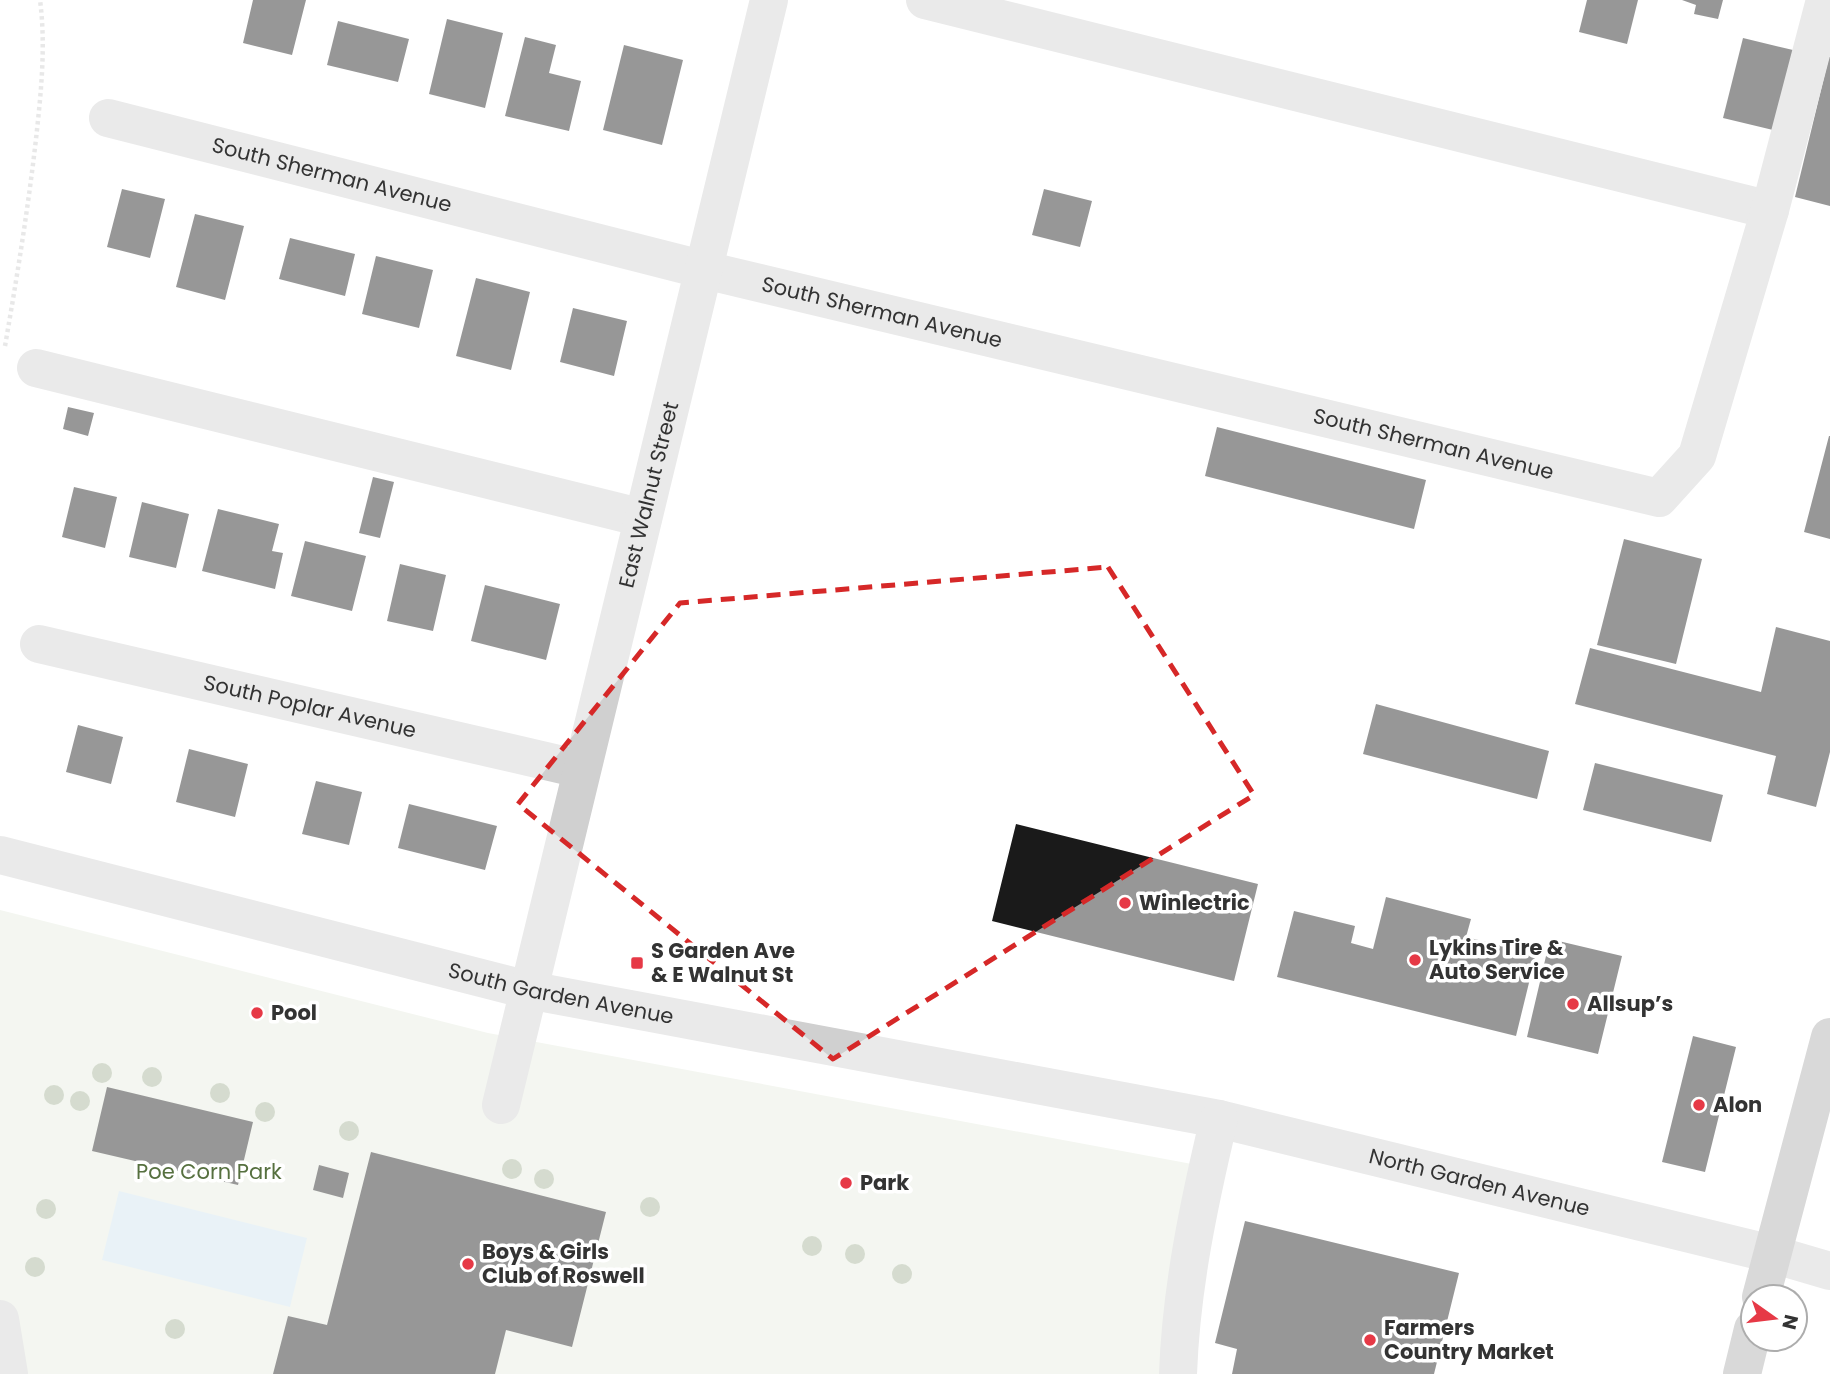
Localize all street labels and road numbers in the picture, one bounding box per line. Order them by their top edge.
street label: South Sherman Avenue [209,130,455,219]
street label: South Sherman Avenue [759,269,1005,355]
street label: East Walnut Street [611,398,685,591]
street label: South Sherman Avenue [1310,401,1557,486]
street label: South Poplar Avenue [201,667,419,745]
street label: South Garden Avenue [445,955,676,1031]
street label: North Garden Avenue [1366,1141,1593,1223]

